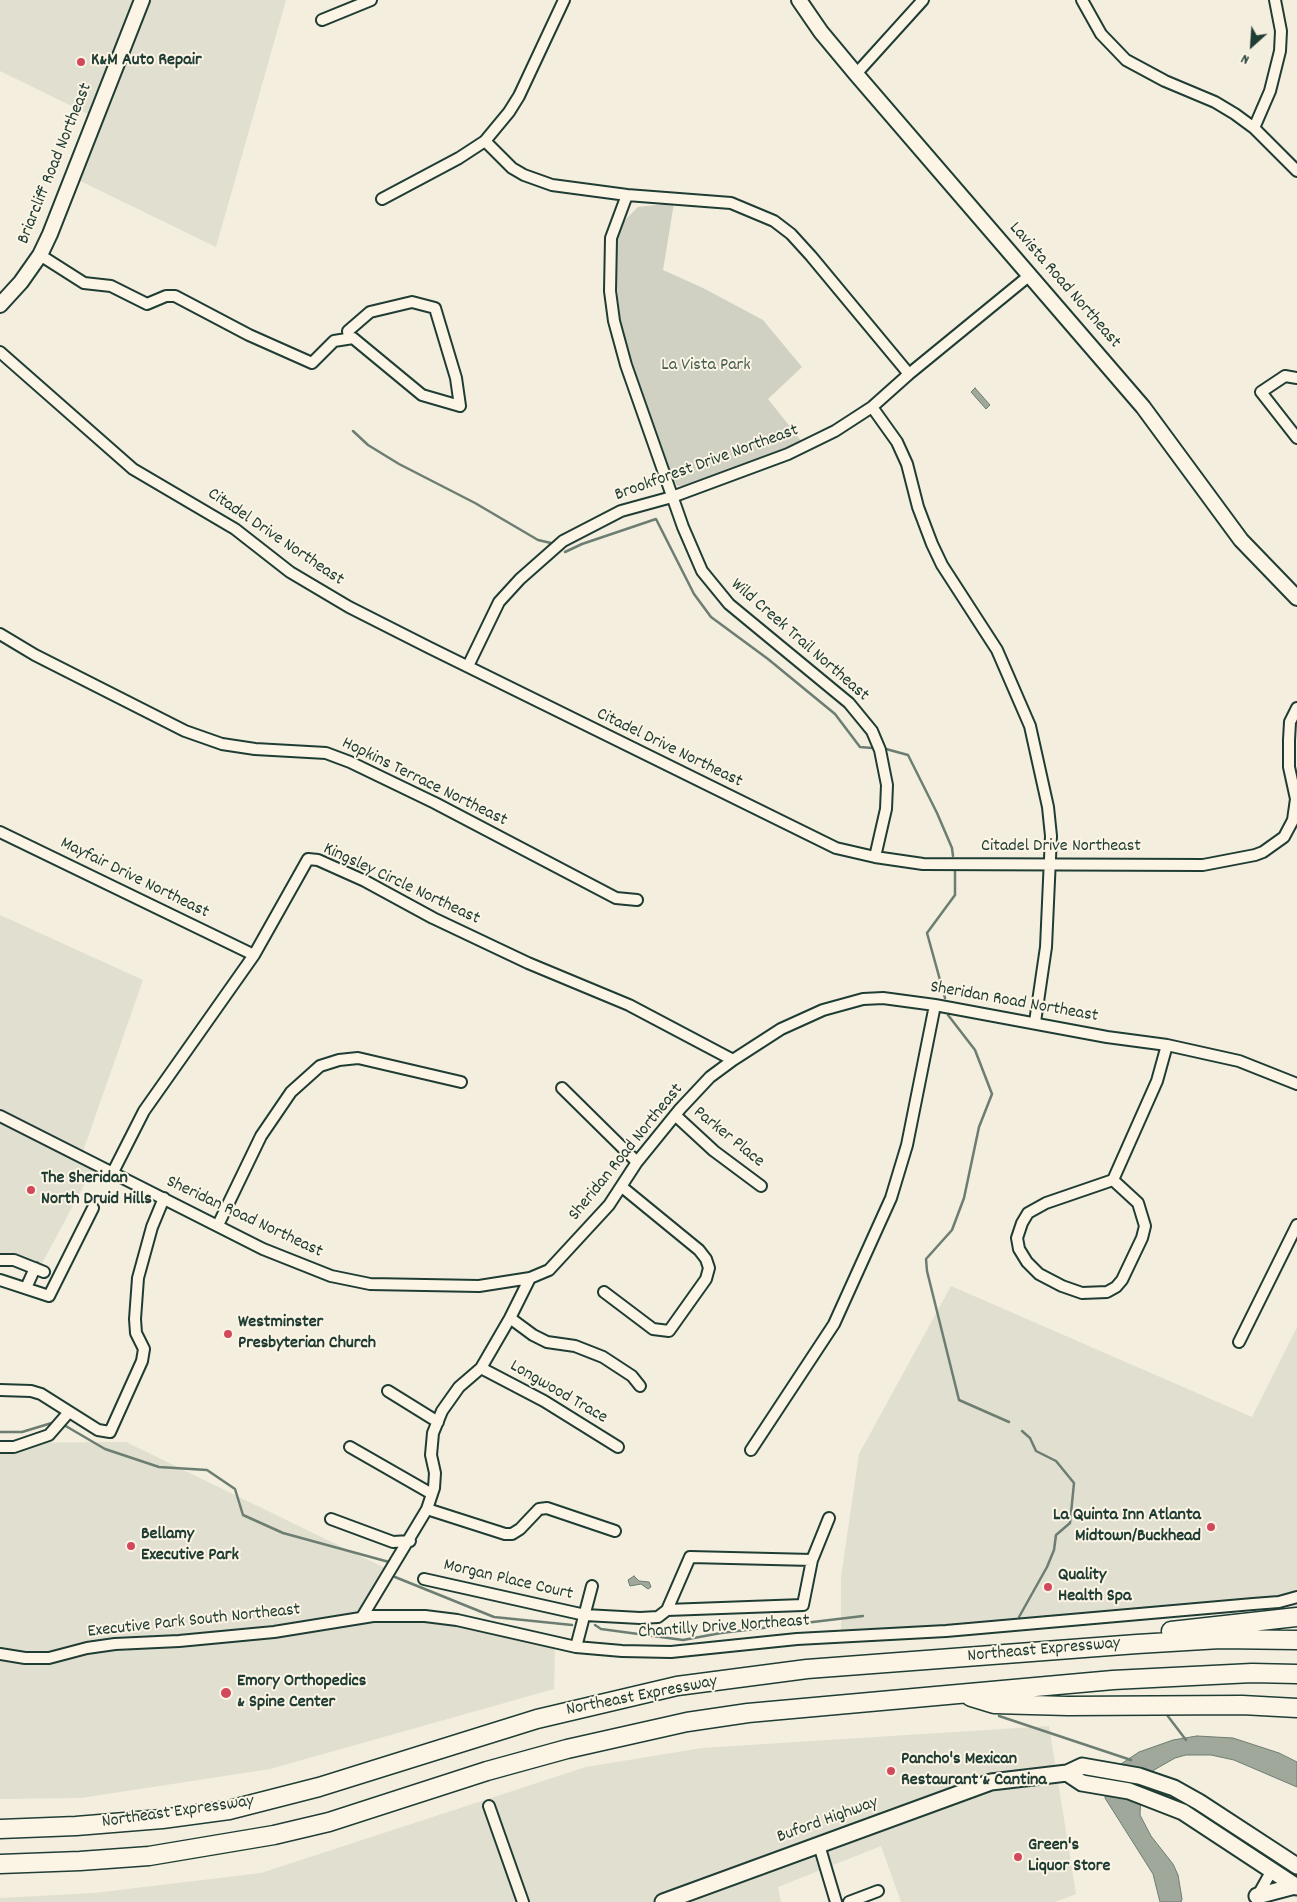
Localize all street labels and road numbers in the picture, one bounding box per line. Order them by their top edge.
street label: Briarcliff Road Northeast [14,80,98,248]
street label: Lavista Road Northeast [1003,218,1125,354]
street label: Brookforest Drive Northeast [612,421,802,507]
street label: Citadel Drive Northeast [203,484,347,592]
street label: Wild Creek Trail Northeast [725,575,873,707]
street label: Citadel Drive Northeast [592,704,746,794]
street label: Hopkins Terrace Northeast [338,734,510,832]
street label: Mayfair Drive Northeast [56,834,212,924]
street label: Citadel Drive Northeast [981,837,1141,859]
street label: Kingsley Circle Northeast [319,839,483,931]
street label: Sheridan Road Northeast [928,978,1100,1028]
street label: Sheridan Road Northeast [565,1080,689,1226]
street label: Parker Place [688,1103,768,1173]
street label: Sheridan Road Northeast [162,1172,326,1264]
street label: Longwood Trace [505,1356,611,1430]
street label: Morgan Place Court [441,1556,575,1606]
street label: Executive Park South Northeast [87,1600,301,1644]
street label: Chantilly Drive Northeast [638,1611,810,1645]
street label: Northeast Expressway [967,1634,1121,1668]
street label: Northeast Expressway [565,1672,719,1722]
street label: Northeast Expressway [101,1792,255,1834]
street label: Buford Highway [775,1793,881,1849]

